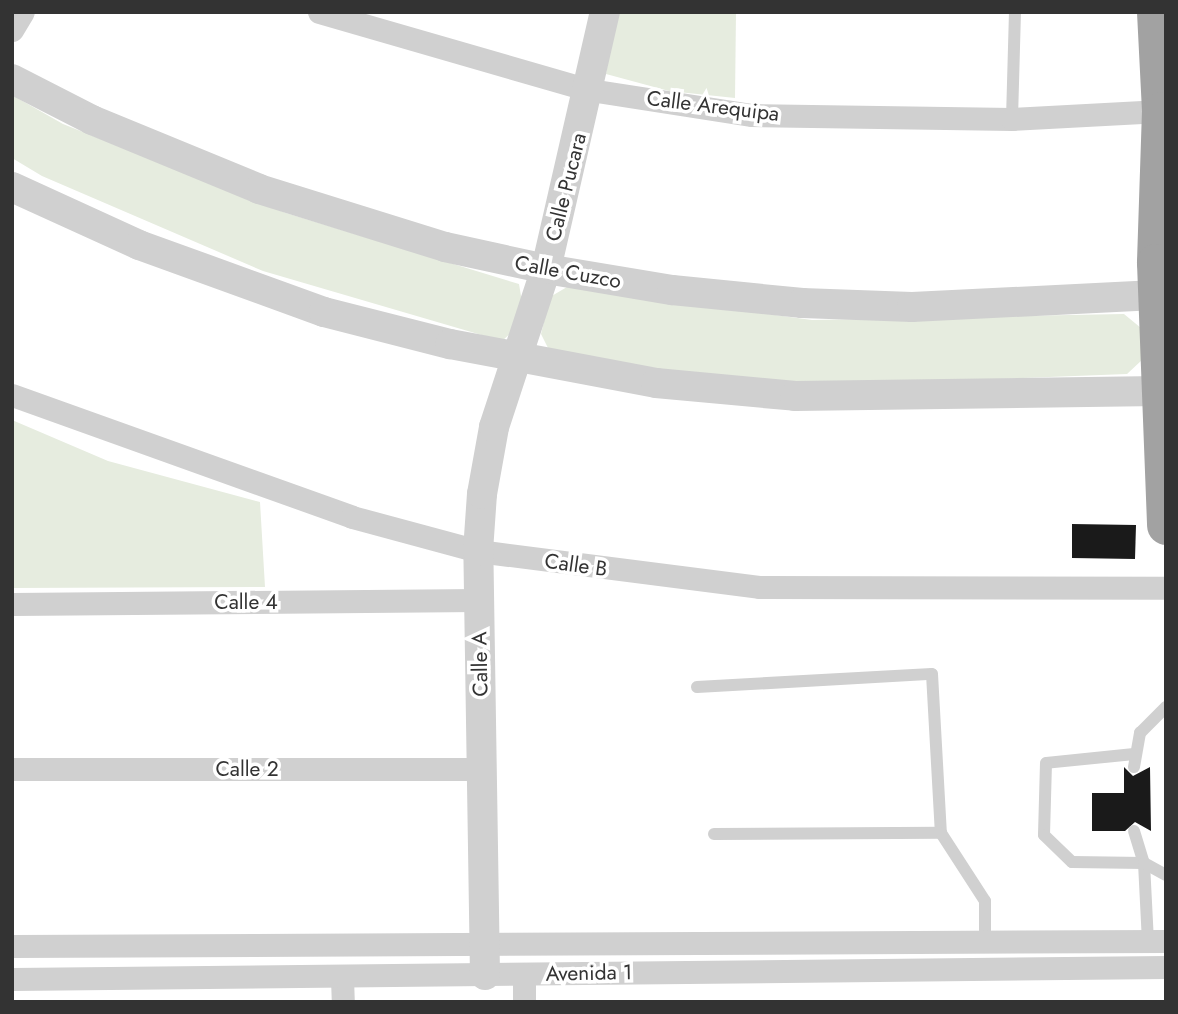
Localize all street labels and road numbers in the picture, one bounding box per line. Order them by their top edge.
street label: Calle Arequipa [645,85,781,127]
street label: Calle Pucara [540,130,592,244]
street label: Calle Cuzco [513,250,623,294]
street label: Calle B [543,548,609,582]
street label: Calle 4 [214,589,278,615]
street label: Calle A [467,631,493,697]
street label: Calle 2 [215,756,279,782]
street label: Avenida 1 [545,960,633,986]

